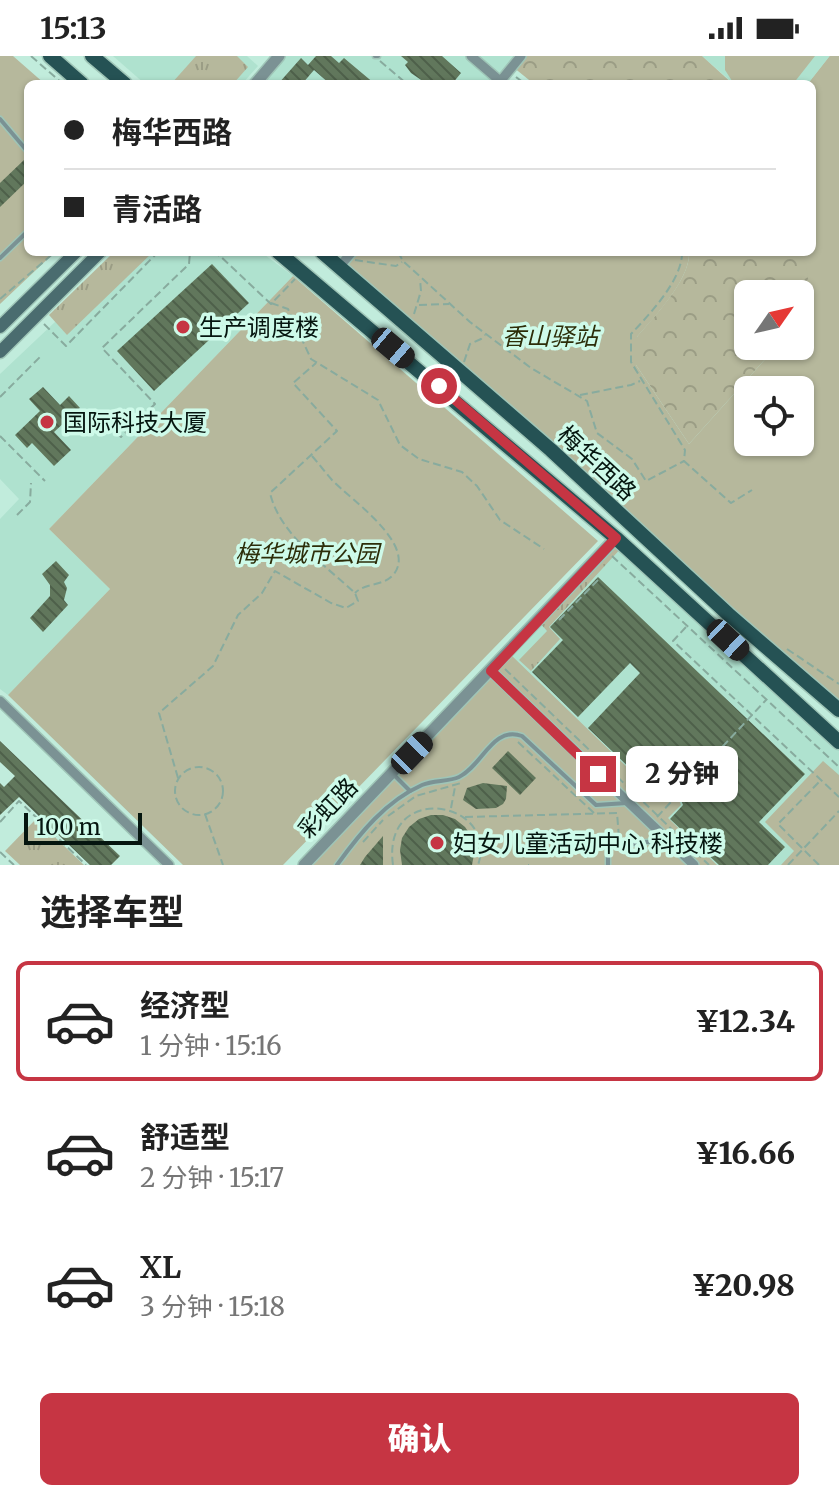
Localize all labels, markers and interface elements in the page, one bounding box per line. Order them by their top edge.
text: 15:13 [40,9,107,47]
text: 梅华西路 [112,113,232,151]
text: 青活路 [112,190,202,228]
north arrow [734,280,814,360]
map controls [734,280,814,456]
place label: 生产调度楼 [199,312,319,343]
marker: 生产调度楼 [174,318,192,336]
park label: 香山驿站 [502,321,601,352]
car [367,323,419,373]
route start [421,368,457,404]
button: locate [734,376,814,456]
place label: 国际科技大厦 [63,407,207,438]
marker: 国际科技大厦 [38,413,56,431]
street label: 梅华西路 [551,419,643,507]
park label: 梅华城市公园 [235,538,382,569]
car [702,615,754,665]
car [387,727,437,779]
callout: 2 分钟 [626,746,738,802]
route end [580,756,616,792]
text: 2 分钟 [645,757,719,790]
street label: 彩虹路 [292,771,364,845]
scale bar [24,809,142,845]
text: 100 m [36,813,101,841]
place label: 妇女儿童活动中心 科技楼 [453,828,723,859]
marker: 妇女儿童活动中心 科技楼 [428,834,446,852]
text: 选择车型 [40,890,184,935]
icon: car [44,985,116,1057]
text: 经济型 [140,986,230,1024]
text: ¥12.34 [695,1002,795,1040]
text: 1 分钟 · 15:16 [140,1029,282,1062]
icon: car [44,1117,116,1189]
text: 舒适型 [140,1118,230,1156]
text: ¥16.66 [695,1134,795,1172]
text: 2 分钟 · 15:17 [140,1161,284,1194]
text: XL [140,1248,181,1286]
icon: car [44,1249,116,1321]
text: ¥20.98 [692,1266,795,1304]
text: 3 分钟 · 15:18 [140,1290,285,1323]
button: 确认 [40,1393,799,1485]

